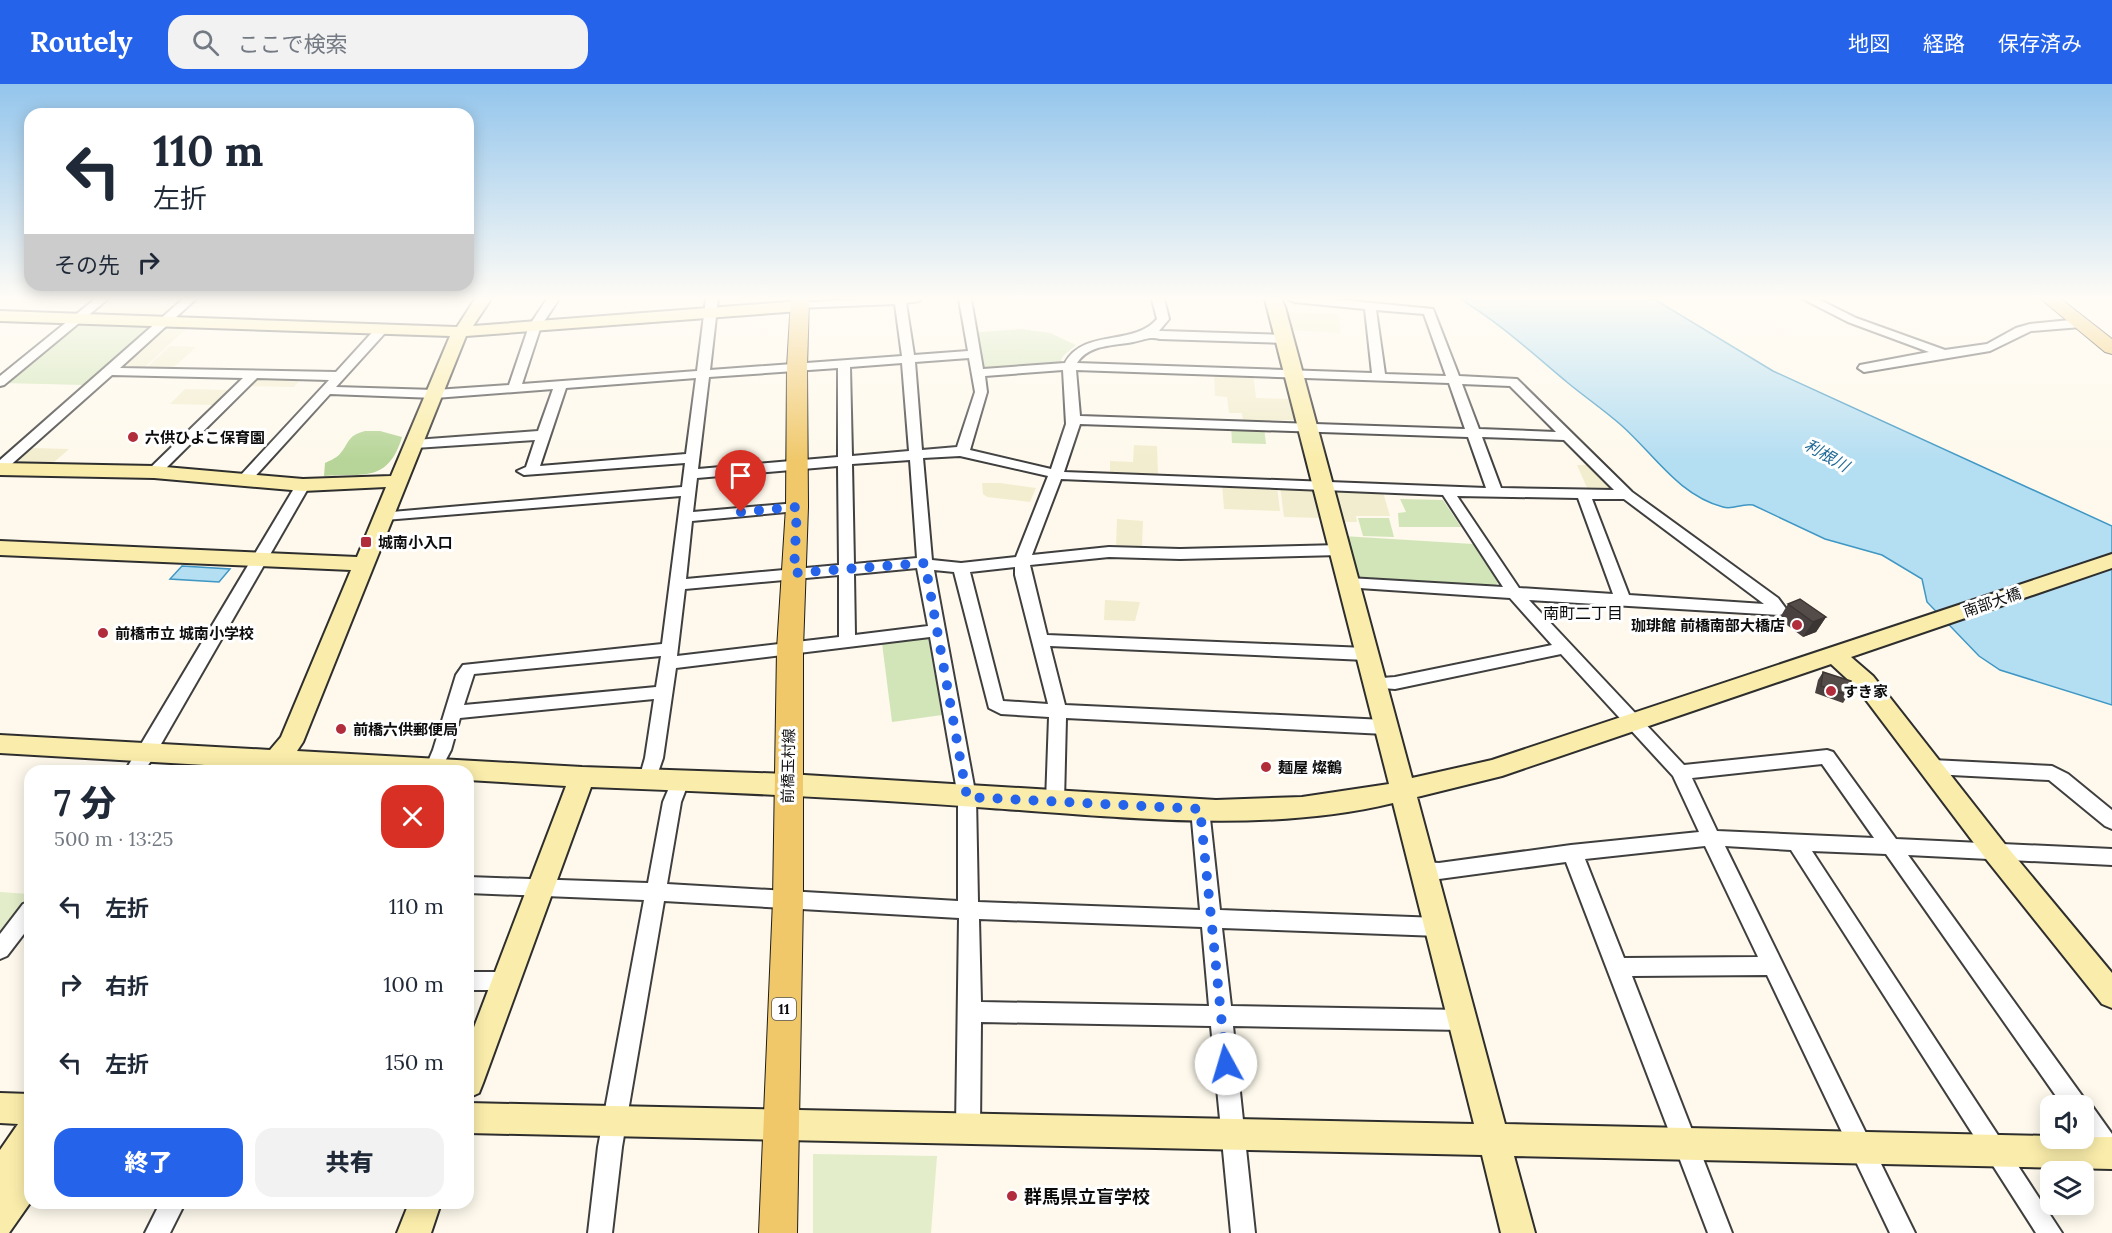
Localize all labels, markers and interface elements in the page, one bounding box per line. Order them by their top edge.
search box [168,15,588,69]
text: Routely [30,24,132,60]
icon: search [189,26,222,59]
text: ここで検索 [237,30,347,58]
text: 地図 [1848,30,1890,57]
text: 経路 [1923,30,1965,57]
text: 保存済み [1998,30,2082,57]
text: 110 m [153,124,264,178]
icon: left [54,132,132,210]
text: 左折 [153,181,207,215]
icon: right [132,246,165,279]
text: その先 [54,251,120,279]
place label: 六供ひよこ保育園 [145,428,265,447]
marker: 六供ひよこ保育園 [126,430,140,444]
water label: 利根川 [1801,434,1855,477]
pin [715,450,766,512]
icon: arrive [724,459,757,492]
place label: 城南小入口 [378,533,453,552]
marker: 城南小入口 [359,535,373,549]
street label: 南部大橋 [1961,583,2023,621]
district label: 南町二丁目 [1543,603,1623,623]
place label: 珈琲館 前橋南部大橋店 [1631,616,1785,635]
marker: 珈琲館 前橋南部大橋店 [1790,618,1804,632]
place label: 前橋市立 城南小学校 [115,624,254,643]
marker: 前橋市立 城南小学校 [96,626,110,640]
place label: すき家 [1843,682,1888,701]
marker: すき家 [1824,684,1838,698]
place label: 前橋六供郵便局 [353,720,458,739]
marker: 前橋六供郵便局 [334,722,348,736]
street label: 前橋玉村線 [778,728,798,804]
place label: 麺屋 燦鶴 [1278,758,1342,777]
marker: 麺屋 燦鶴 [1259,760,1273,774]
text: 7 分 [54,780,116,826]
button: close [381,785,444,848]
text: 500 m · 13:25 [54,826,173,851]
icon: left [54,890,87,923]
text: 110 m [389,892,444,920]
text: 左折 [105,894,149,922]
icon: right [54,968,87,1001]
text: 100 m [383,970,444,998]
text: 右折 [105,972,149,1000]
road number: 11 [772,998,796,1020]
position arrow [1194,1032,1258,1096]
icon: left [54,1046,87,1079]
text: 150 m [385,1048,444,1076]
text: 左折 [105,1050,149,1078]
map controls [2040,1095,2094,1215]
button: sound [2040,1095,2094,1149]
button: 終了 [54,1128,243,1197]
button: 共有 [255,1128,444,1197]
button: layers [2040,1161,2094,1215]
place label: 群馬県立盲学校 [1024,1185,1150,1208]
marker: 群馬県立盲学校 [1005,1189,1019,1203]

